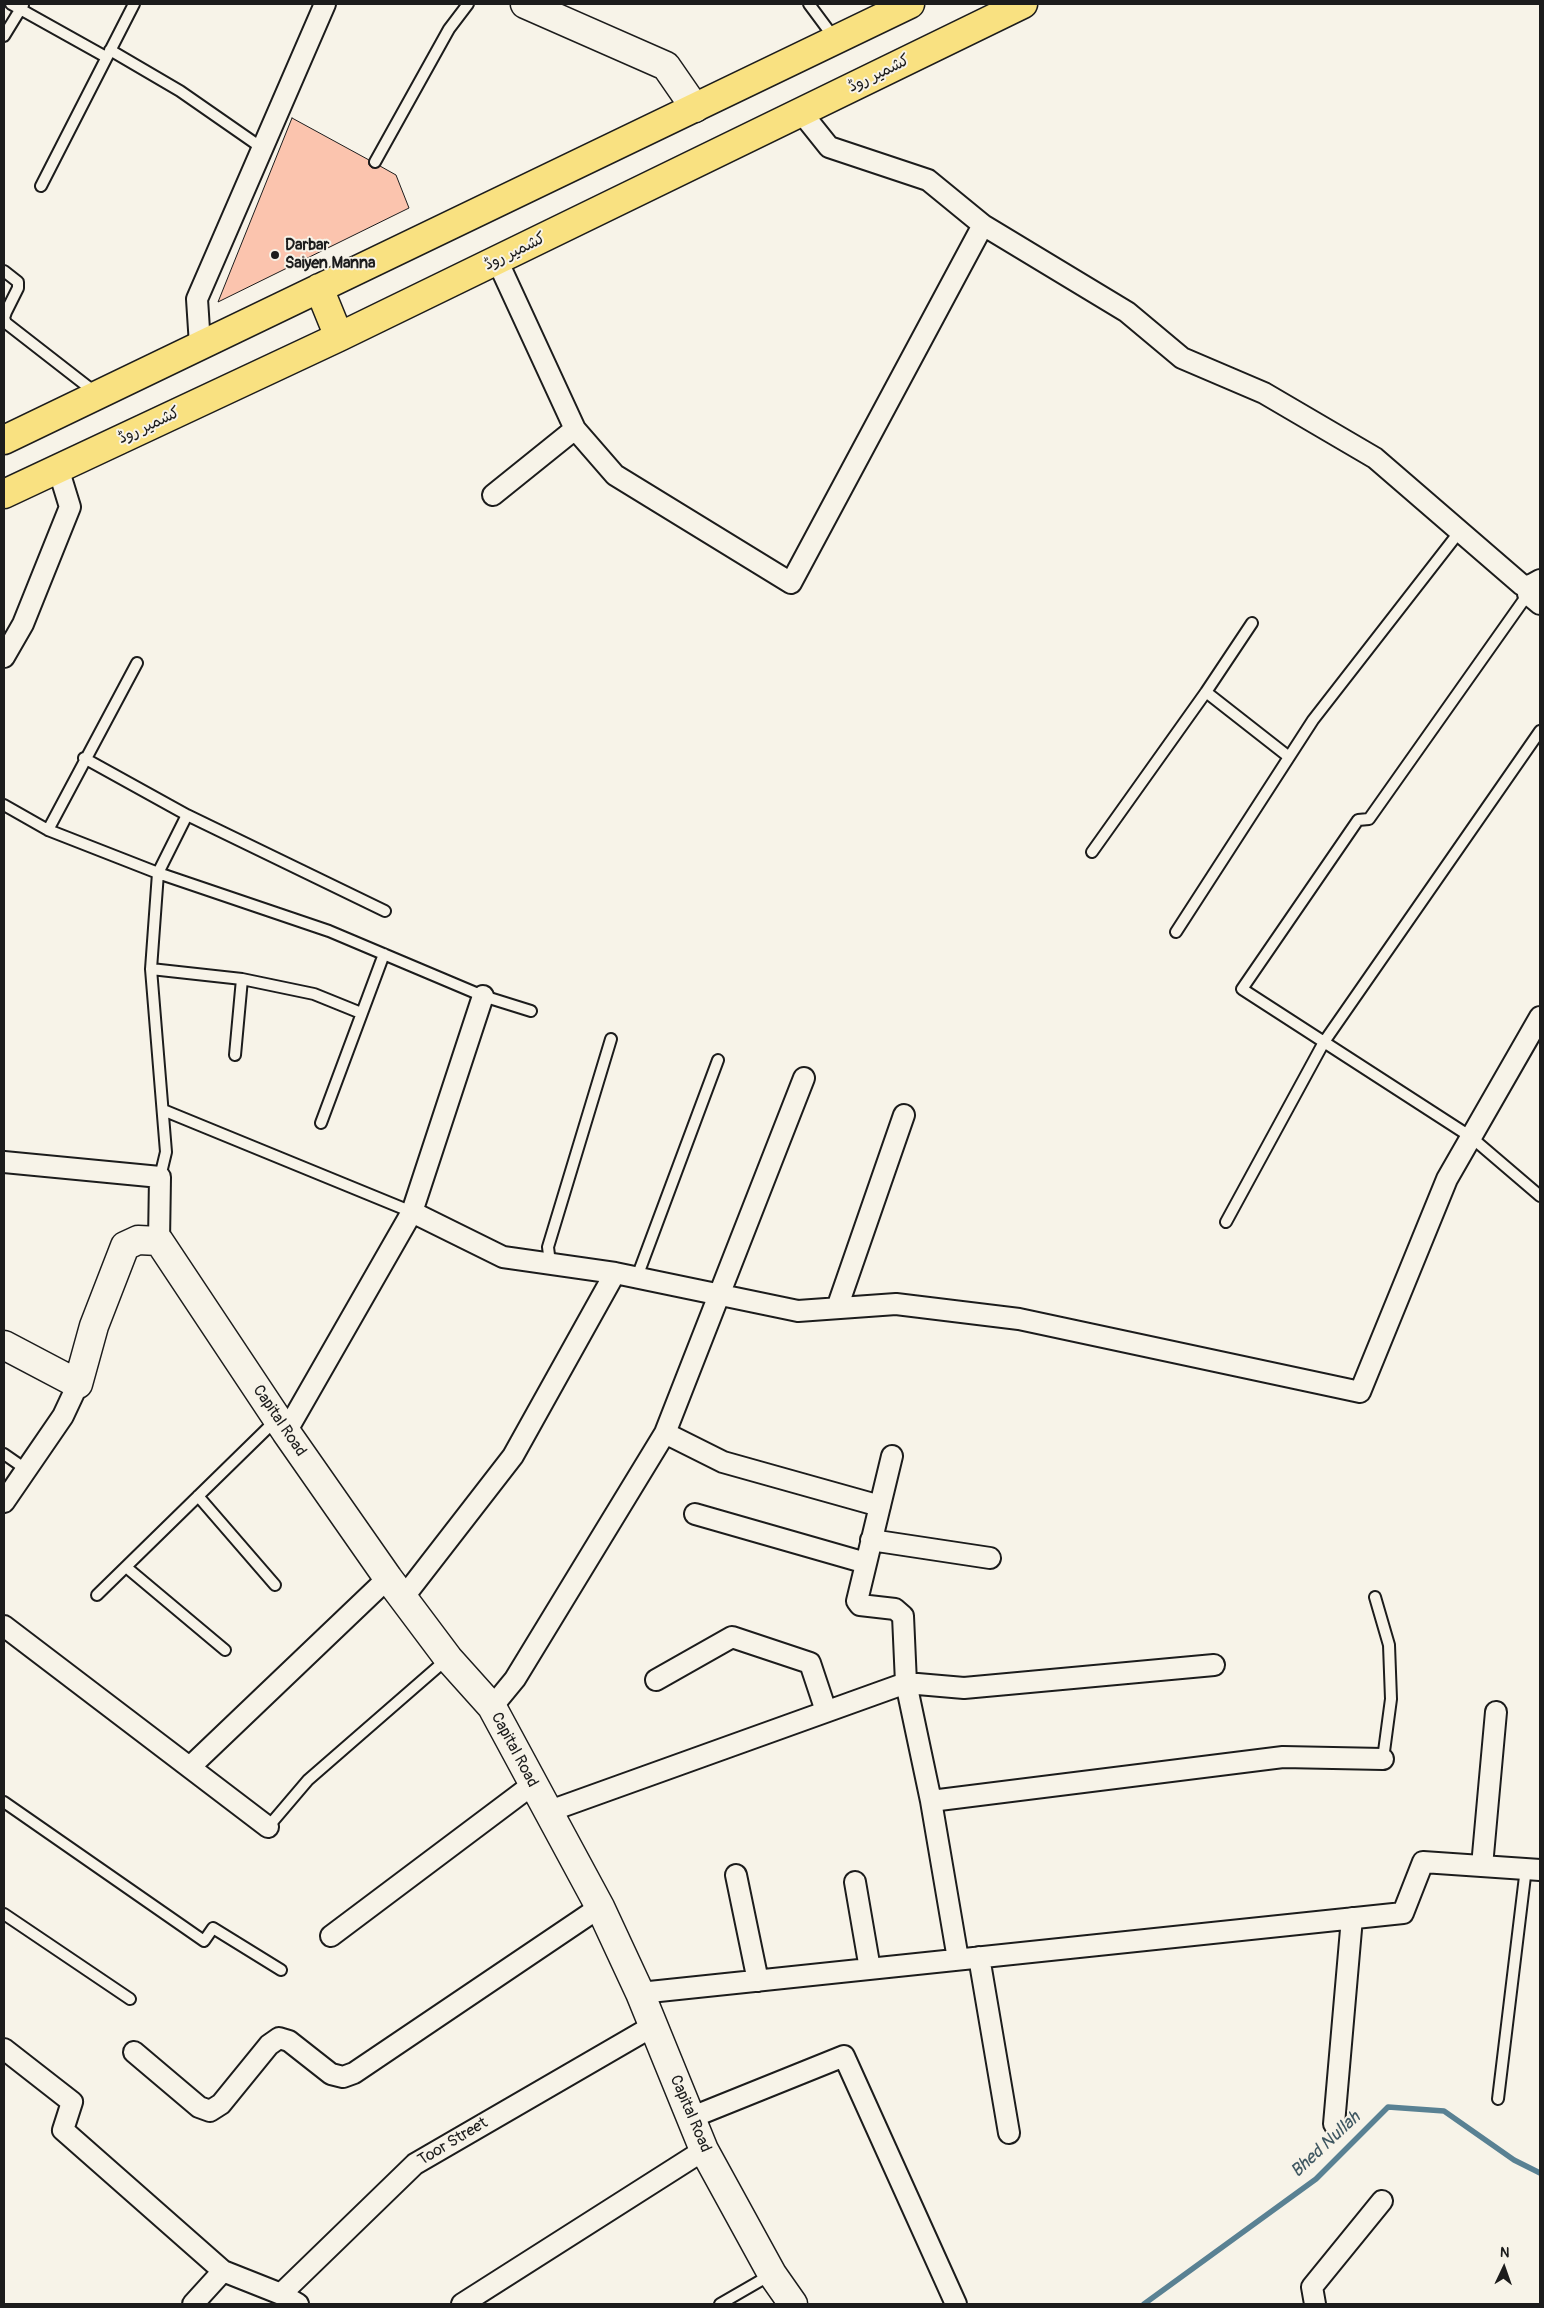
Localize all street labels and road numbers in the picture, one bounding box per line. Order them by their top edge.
street label: کشمیر روڈ [845,51,913,97]
street label: کشمیر روڈ [481,229,549,275]
street label: کشمیر روڈ [115,403,183,449]
street label: Capital Road [248,1382,310,1460]
street label: Capital Road [486,1709,542,1791]
street label: Capital Road [665,2073,715,2155]
street label: Toor Street [415,2114,491,2170]

